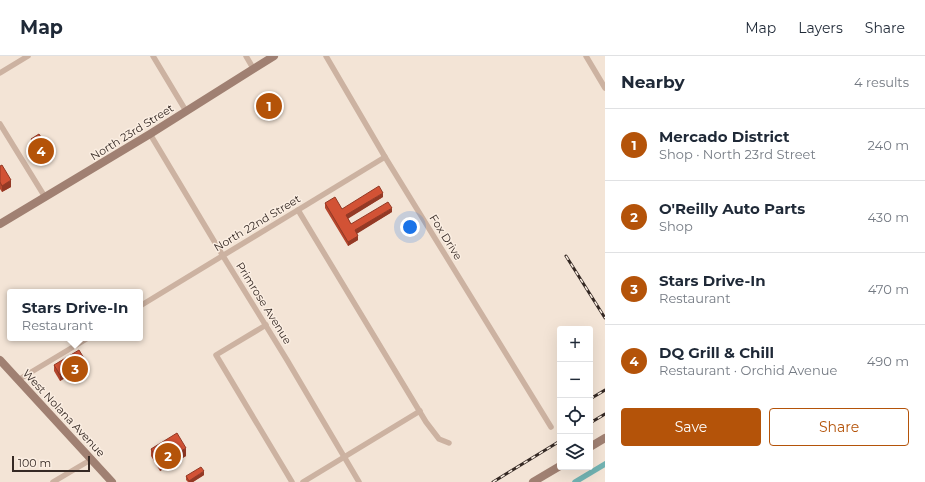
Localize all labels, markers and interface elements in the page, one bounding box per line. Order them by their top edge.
text: Map [20,16,63,39]
text: Map [745,19,776,37]
text: Layers [798,19,843,37]
text: Share [865,19,905,37]
text: Nearby [621,72,685,92]
text: 4 results [854,74,909,90]
pin: 1 [256,91,282,121]
street label: North 23rd Street [88,100,177,163]
text: Mercado District [659,127,790,146]
pin: 4 [28,136,54,166]
text: 1 [631,137,637,153]
text: 240 m [868,137,909,153]
text: Shop · North 23rd Street [659,146,816,162]
street label: North 22nd Street [211,191,303,254]
text: O'Reilly Auto Parts [659,199,805,218]
text: 2 [630,209,638,225]
text: 430 m [867,209,909,225]
street label: Fox Drive [427,212,466,263]
your location [400,217,420,237]
text: Shop [659,218,693,234]
street label: Primrose Avenue [233,259,295,347]
text: Stars Drive-In [659,271,766,290]
text: 3 [630,281,638,297]
text: 470 m [868,281,909,297]
popup [7,289,143,341]
text: Restaurant [659,290,730,306]
text: Stars Drive-In [22,298,128,317]
text: Restaurant [22,317,93,333]
map controls [557,326,593,470]
button: + [557,326,593,362]
text: DQ Grill & Chill [659,343,774,362]
text: 4 [630,353,638,369]
text: 490 m [867,353,909,369]
pin: 3 [62,354,88,384]
button: − [557,362,593,398]
text: Restaurant · Orchid Avenue [659,362,837,378]
street label: West Nolana Avenue [20,366,108,460]
button: locate [557,398,593,434]
button: Save [621,408,761,446]
button: Share [769,408,909,446]
button: layers [557,434,593,470]
pin: 2 [155,441,181,471]
scale bar [12,454,90,473]
text: 100 m [18,456,51,470]

